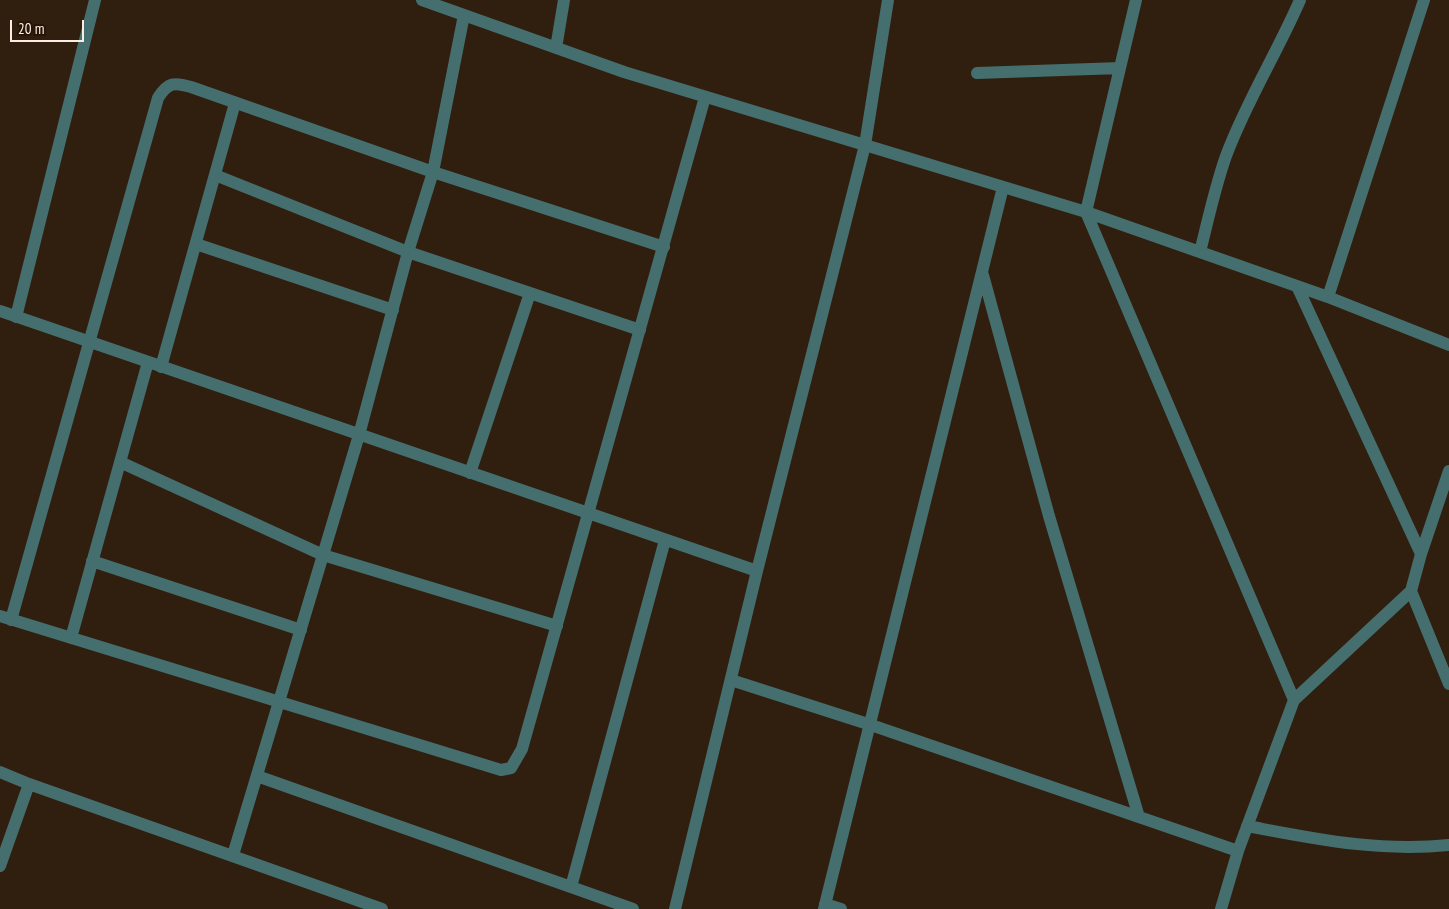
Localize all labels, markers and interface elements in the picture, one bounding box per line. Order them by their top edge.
scale bar [12,10,86,42]
text: 20 m [18,19,44,38]

